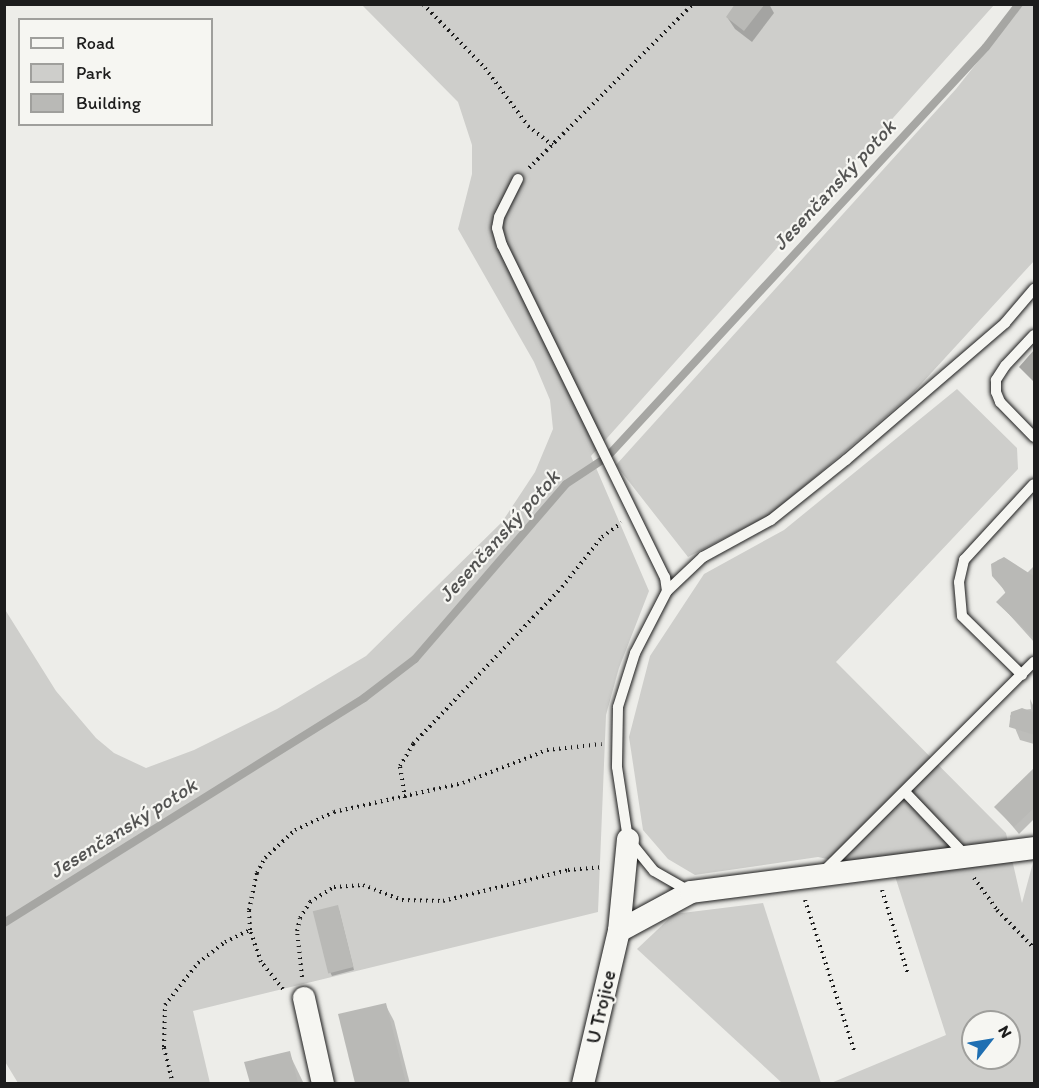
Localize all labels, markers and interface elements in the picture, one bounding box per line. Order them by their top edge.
legend [18,18,213,126]
text: Road [76,32,115,54]
text: Park [76,62,111,84]
text: Building [76,92,141,114]
water label: Jesenčanský potok [767,114,901,256]
water label: Jesenčanský potok [433,465,565,607]
water label: Jesenčanský potok [45,772,201,884]
street label: U Trojice [581,968,621,1046]
north arrow [961,1010,1021,1070]
text: N [994,1022,1016,1041]

